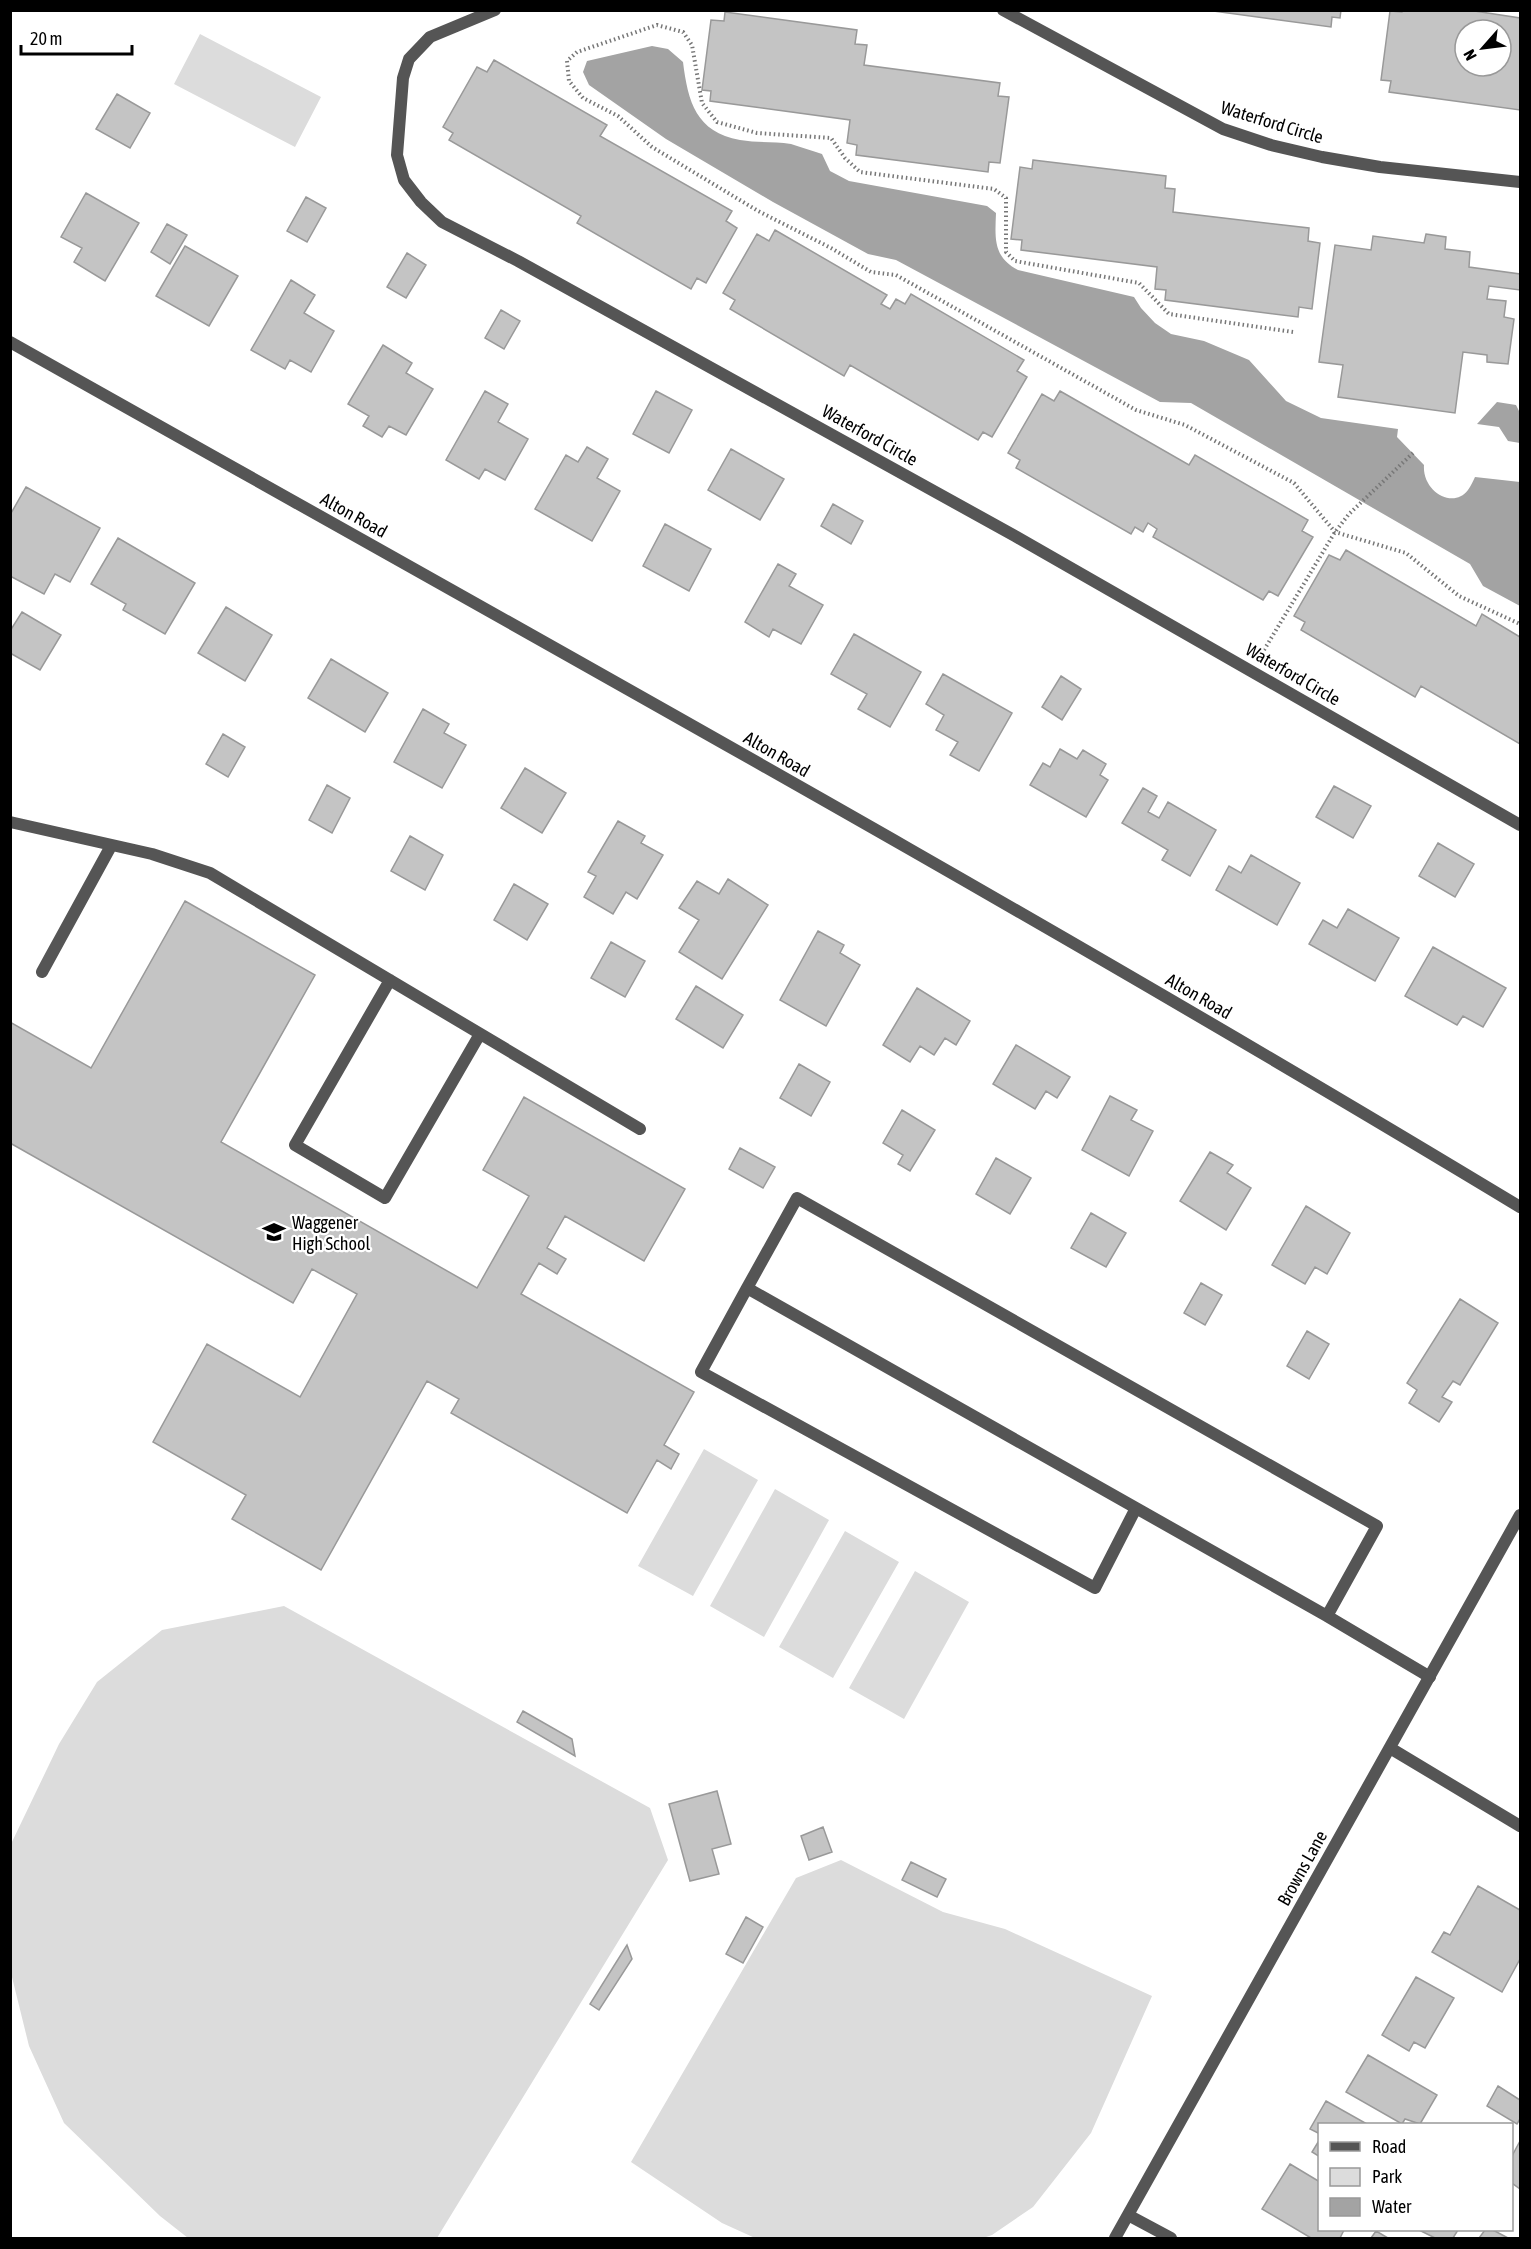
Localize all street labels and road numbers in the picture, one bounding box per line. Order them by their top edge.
street label: Waterford Circle [1218,96,1326,148]
street label: Waterford Circle [819,400,921,470]
street label: Alton Road [317,488,391,542]
street label: Waterford Circle [1242,638,1344,710]
street label: Alton Road [740,727,814,781]
street label: Alton Road [1162,969,1236,1023]
street label: Browns Lane [1273,1827,1331,1909]

